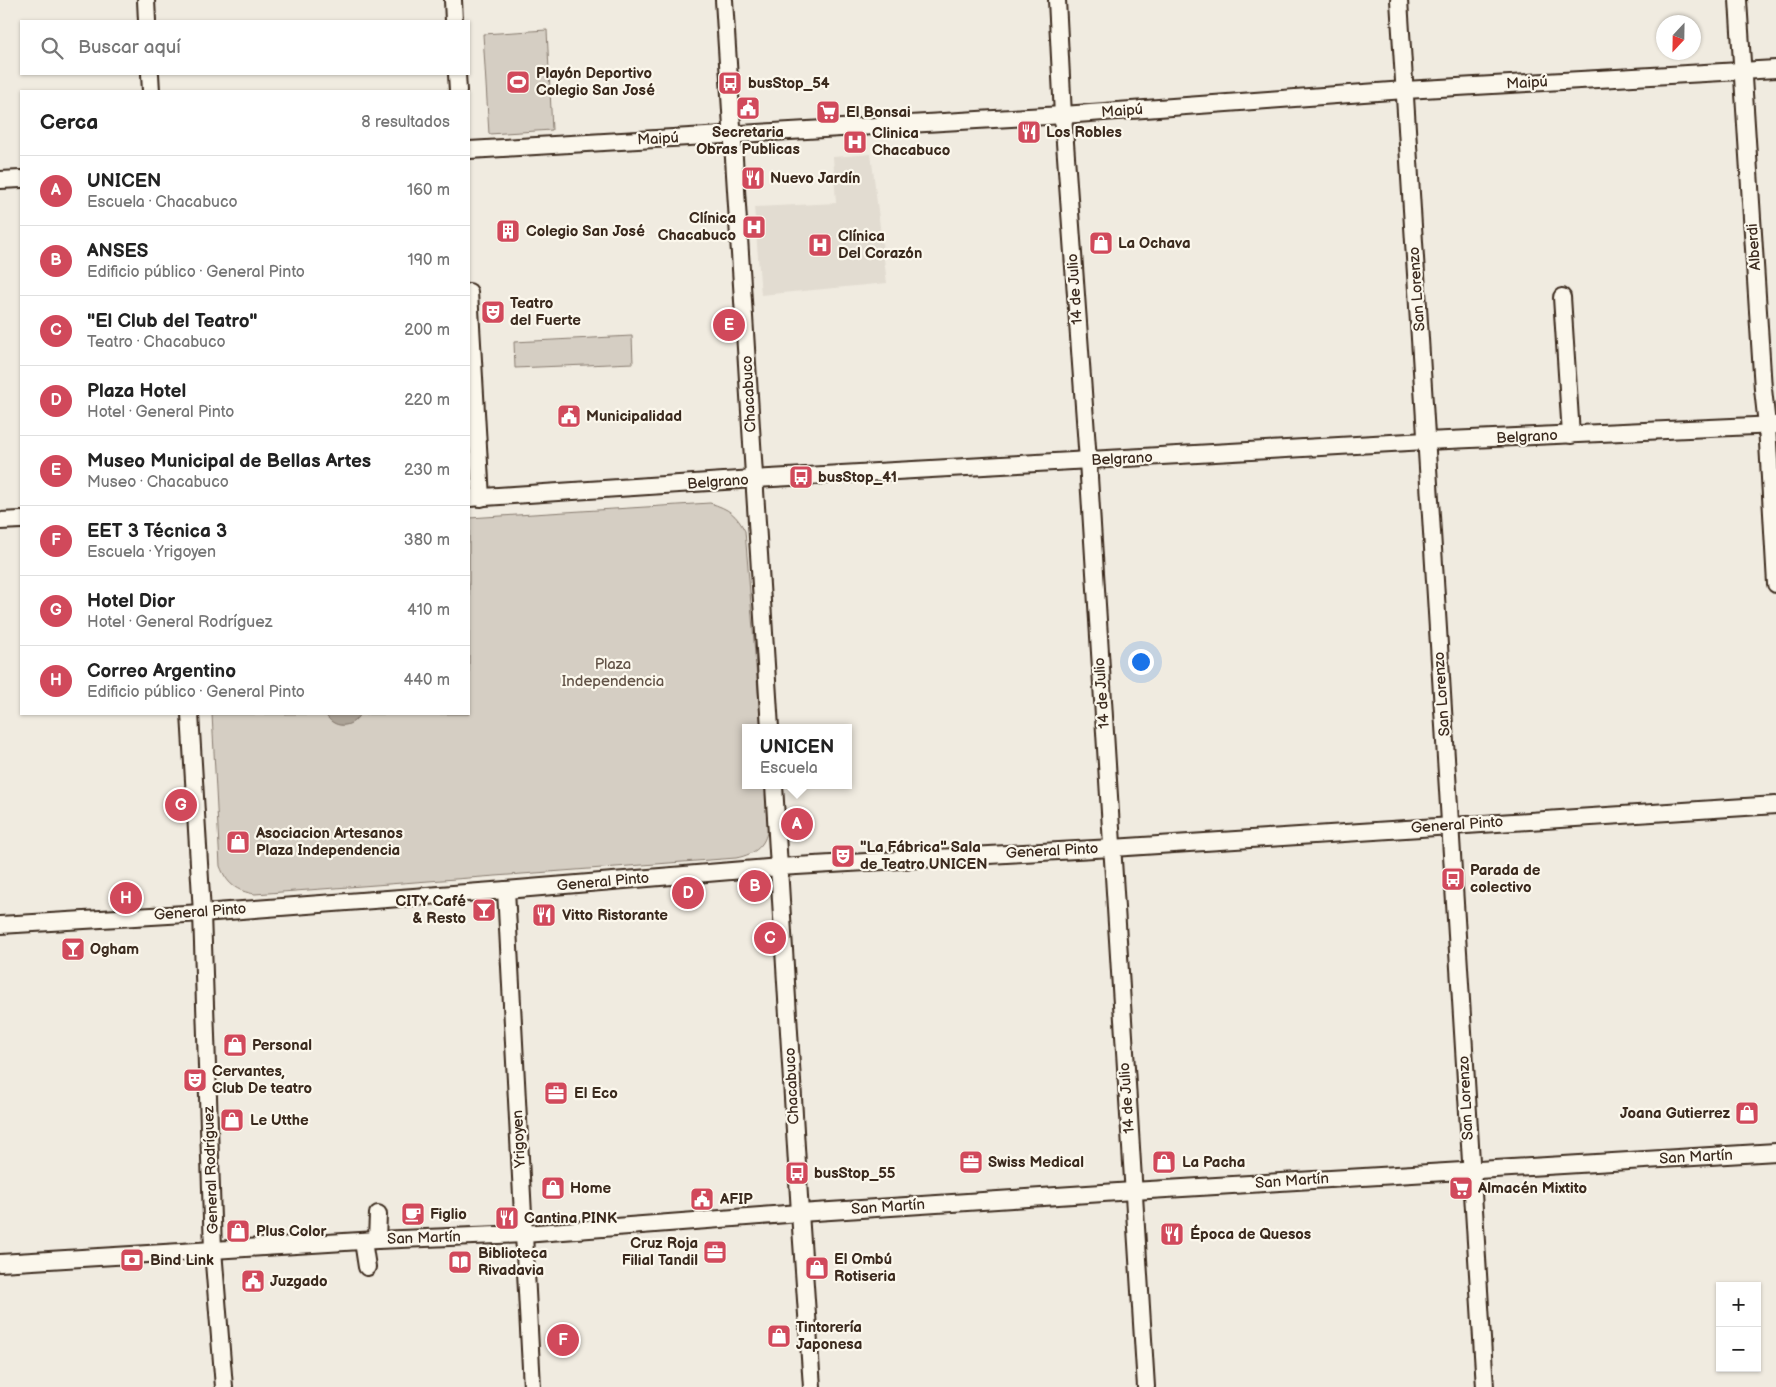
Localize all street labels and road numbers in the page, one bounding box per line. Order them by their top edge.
street label: Maipú [1506,72,1548,94]
street label: Maipú [1101,100,1143,122]
street label: Maipú [637,128,679,150]
street label: Alberdi [1743,223,1765,271]
street label: San Lorenzo [1405,246,1429,332]
street label: 14 de Julio [1063,253,1087,325]
street label: Chacabuco [737,355,761,433]
street label: Belgrano [1496,426,1558,448]
street label: Belgrano [1091,448,1153,470]
street label: Belgrano [687,470,749,494]
street label: San Lorenzo [1430,651,1454,737]
street label: 14 de Julio [1090,657,1114,729]
street label: General Pinto [1410,812,1504,838]
street label: General Pinto [1005,839,1099,863]
street label: General Pinto [556,869,650,895]
street label: General Pinto [153,899,247,925]
street label: Chacabuco [780,1047,804,1125]
street label: San Lorenzo [1454,1055,1478,1141]
street label: 14 de Julio [1115,1062,1139,1134]
street label: General Rodríguez [199,1105,223,1234]
street label: Yrigoyen [508,1110,530,1169]
street label: San Martín [1659,1146,1733,1168]
street label: San Martín [1255,1169,1329,1193]
street label: San Martín [851,1195,925,1219]
street label: San Martín [387,1227,461,1249]

